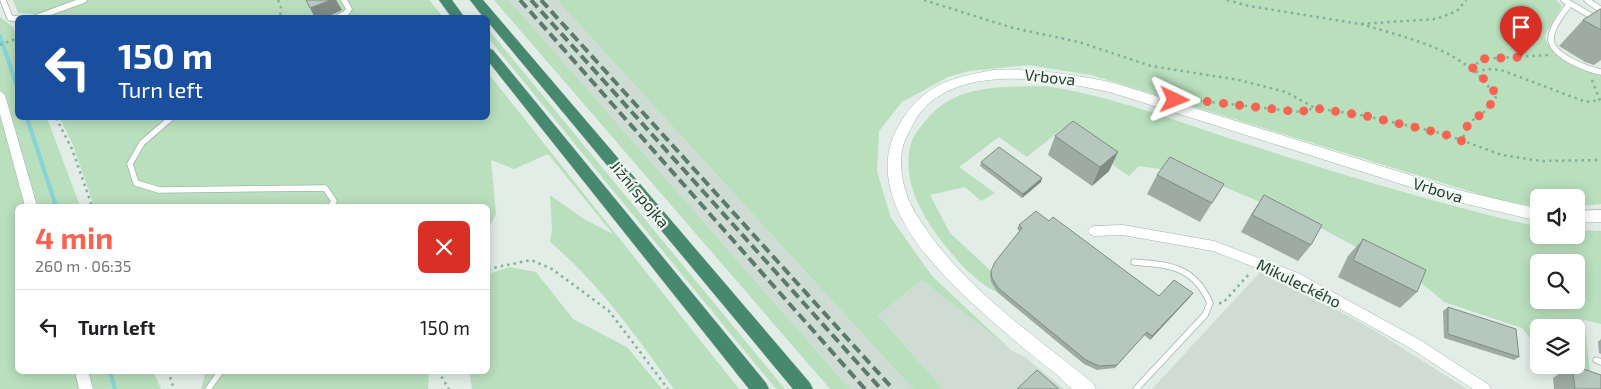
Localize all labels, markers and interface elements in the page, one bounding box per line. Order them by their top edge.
pin [1500,6,1542,57]
icon: arrive [1507,13,1535,41]
text: 150 m [118,34,213,76]
icon: left [35,35,100,100]
street label: Vrbova [1024,64,1076,89]
position arrow [1148,73,1200,125]
text: Turn left [118,76,203,102]
street label: Jižní spojka [606,156,674,232]
street label: Vrbova [1411,173,1465,206]
map controls [1530,189,1585,374]
button: sound [1530,189,1585,244]
text: 4 min [35,219,113,255]
button: close [418,221,470,273]
street label: Mikuleckého [1254,254,1344,311]
button: search [1530,254,1585,309]
text: 260 m · 06:35 [35,256,131,275]
icon: left [35,313,63,341]
text: Turn left [78,316,155,339]
text: 150 m [420,316,470,339]
button: layers [1530,319,1585,374]

